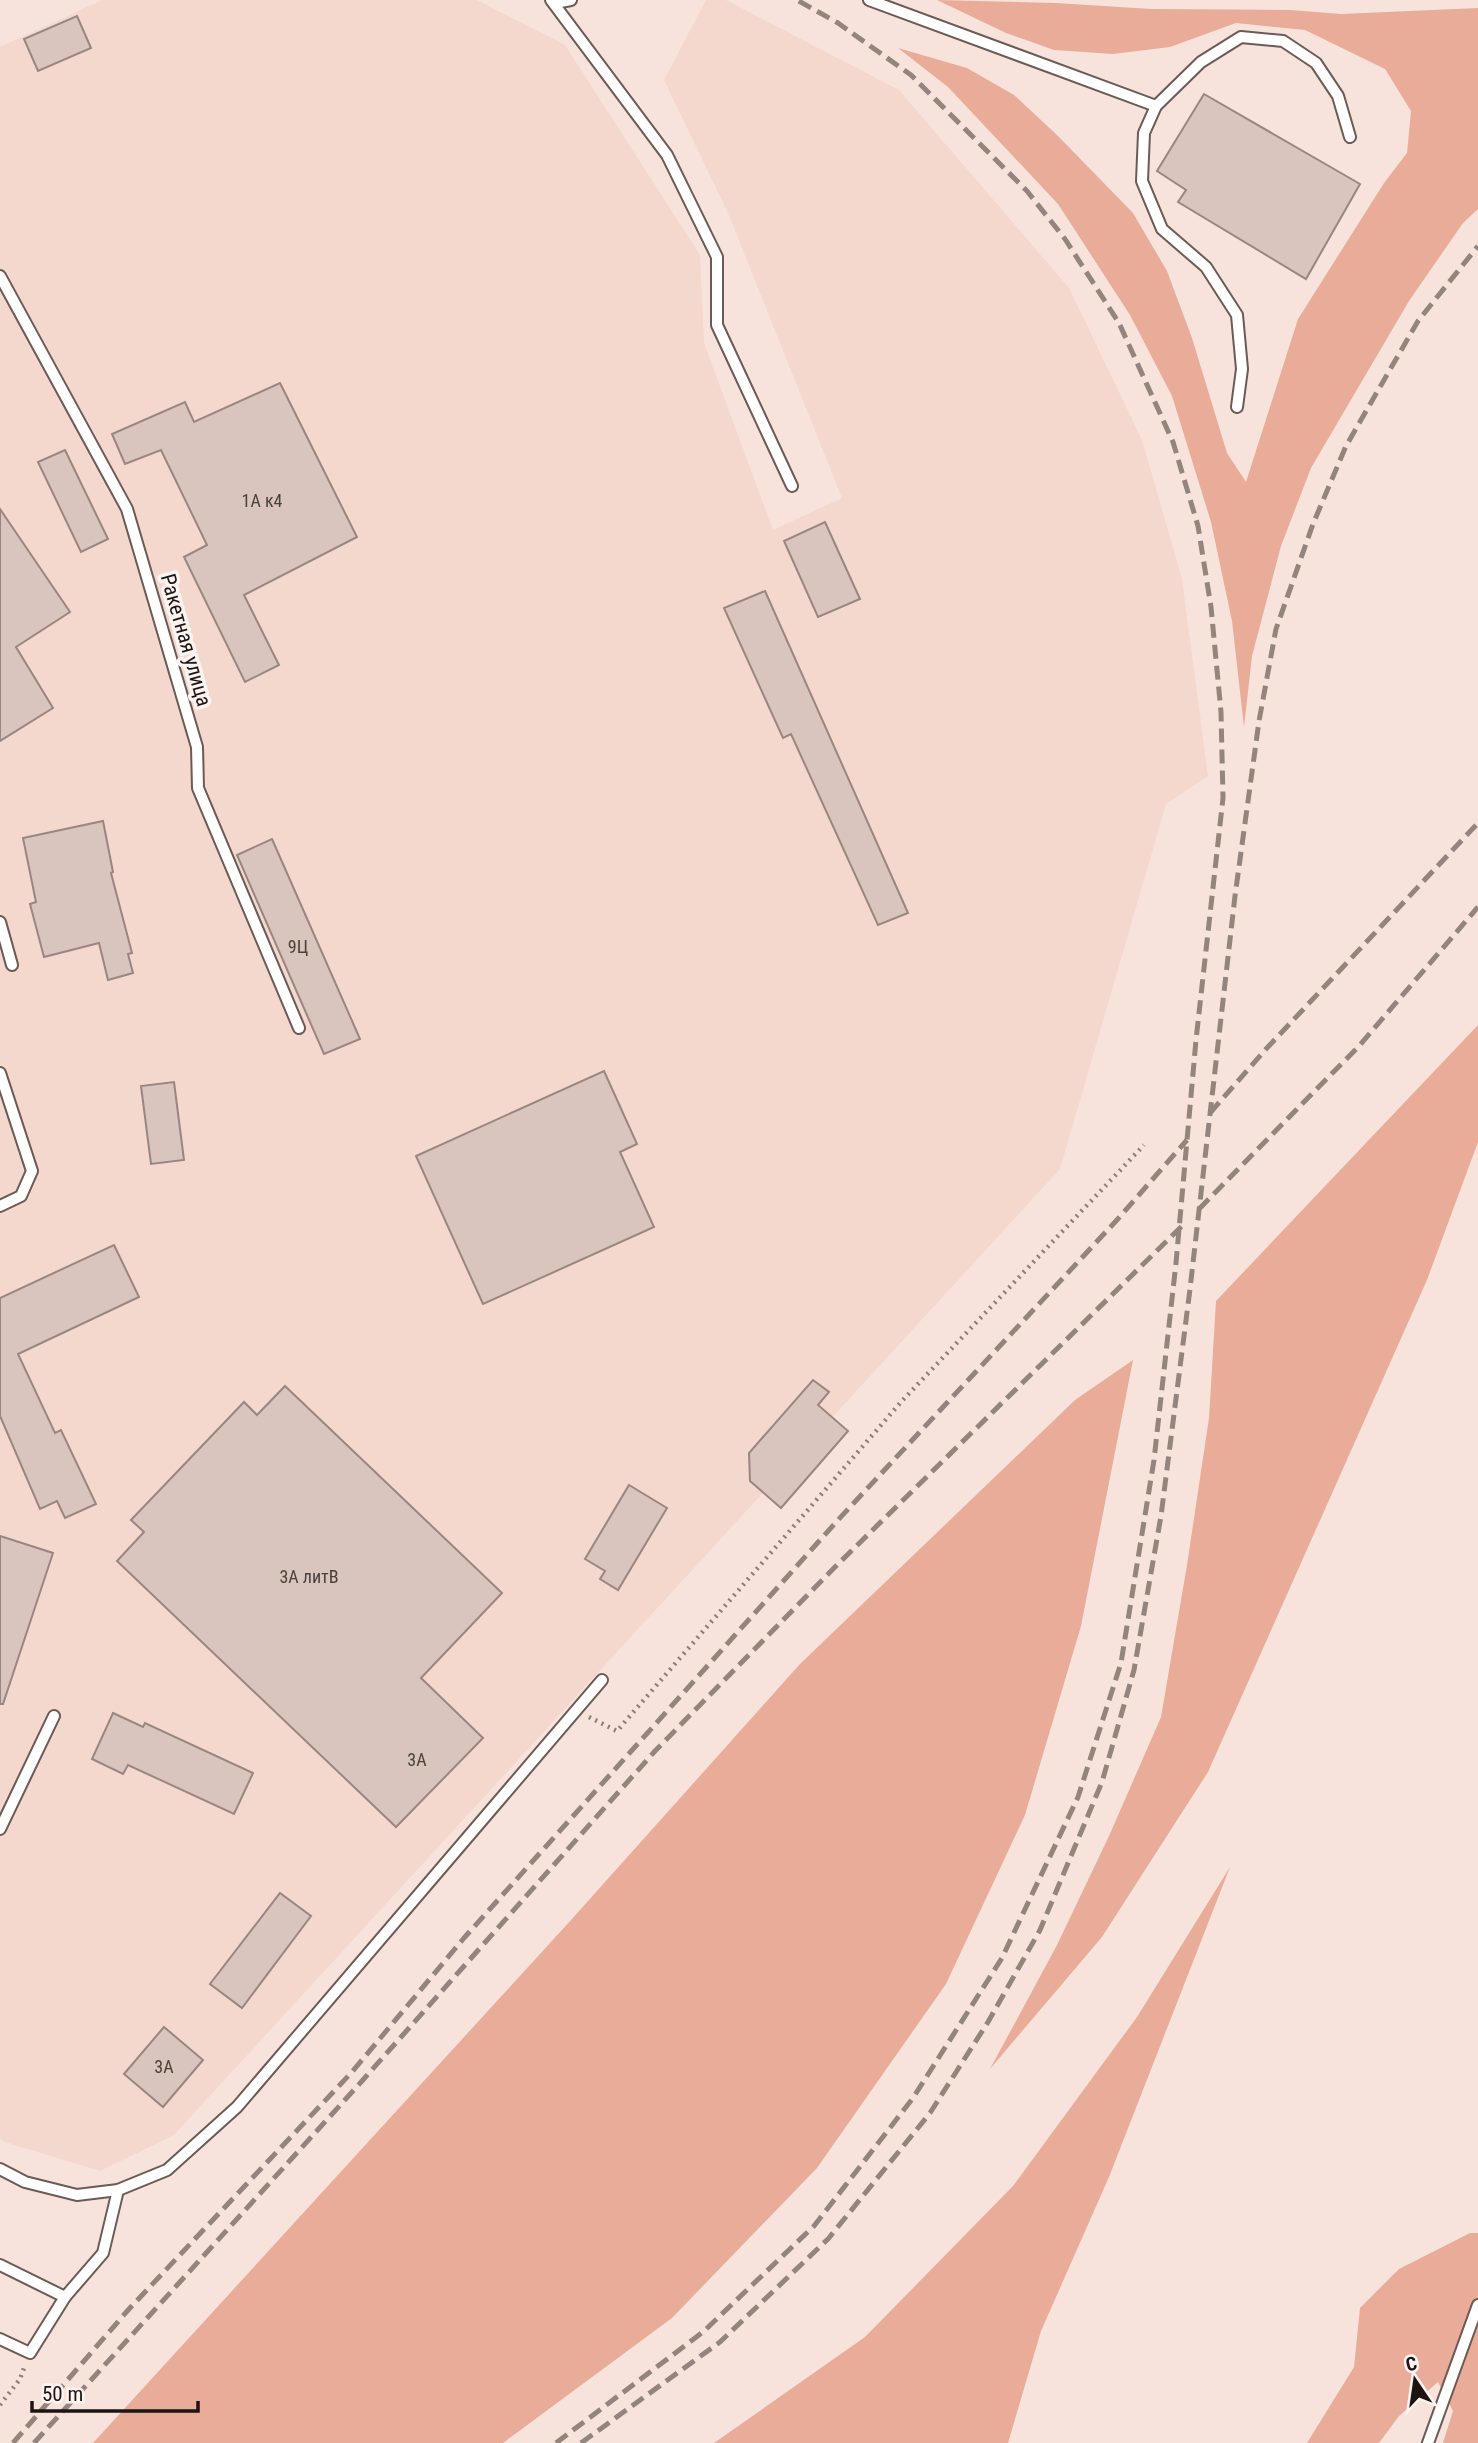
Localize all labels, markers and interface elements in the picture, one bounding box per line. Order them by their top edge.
house number: 1А к4 [242,490,283,511]
street label: Ракетная улица [156,571,216,709]
house number: 9Ц [288,936,308,957]
house number: 3А литВ [279,1566,339,1587]
house number: 3А [407,1749,427,1770]
house number: 3А [154,2056,174,2077]
north arrow [1380,2345,1450,2415]
text: С [1403,2351,1419,2376]
scale bar [32,2370,198,2414]
text: 50 m [42,2382,83,2406]

